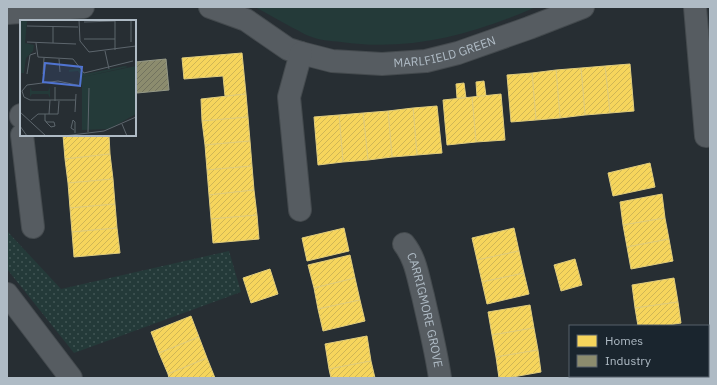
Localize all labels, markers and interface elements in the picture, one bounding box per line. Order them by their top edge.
inset map [20,20,136,136]
street label: MARLFIELD GREEN [393,32,498,70]
street label: CARRIGMORE GROVE [404,250,446,369]
legend [569,325,709,377]
text: Homes [605,333,643,348]
text: Industry [605,353,651,368]

